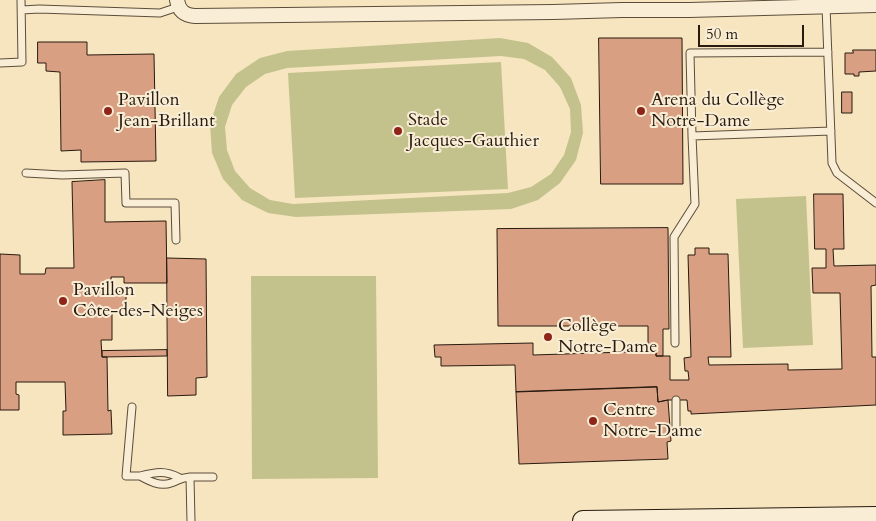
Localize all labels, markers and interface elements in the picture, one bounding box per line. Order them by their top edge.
scale bar [701,15,807,47]
text: 50 m [706,24,738,44]
place label: Pavillon Jean-Brillant [118,90,215,132]
place label: Arena du Collège Notre-Dame [651,90,785,132]
marker: Pavillon Jean-Brillant [102,105,114,117]
marker: Arena du Collège Notre-Dame [635,105,647,117]
place label: Stade Jacques-Gauthier [408,110,539,152]
marker: Stade Jacques-Gauthier [392,125,404,137]
place label: Pavillon Côte-des-Neiges [73,280,203,322]
marker: Pavillon Côte-des-Neiges [57,295,69,307]
place label: Collège Notre-Dame [558,316,657,358]
marker: Collège Notre-Dame [542,331,554,343]
place label: Centre Notre-Dame [603,400,702,442]
marker: Centre Notre-Dame [587,415,599,427]

